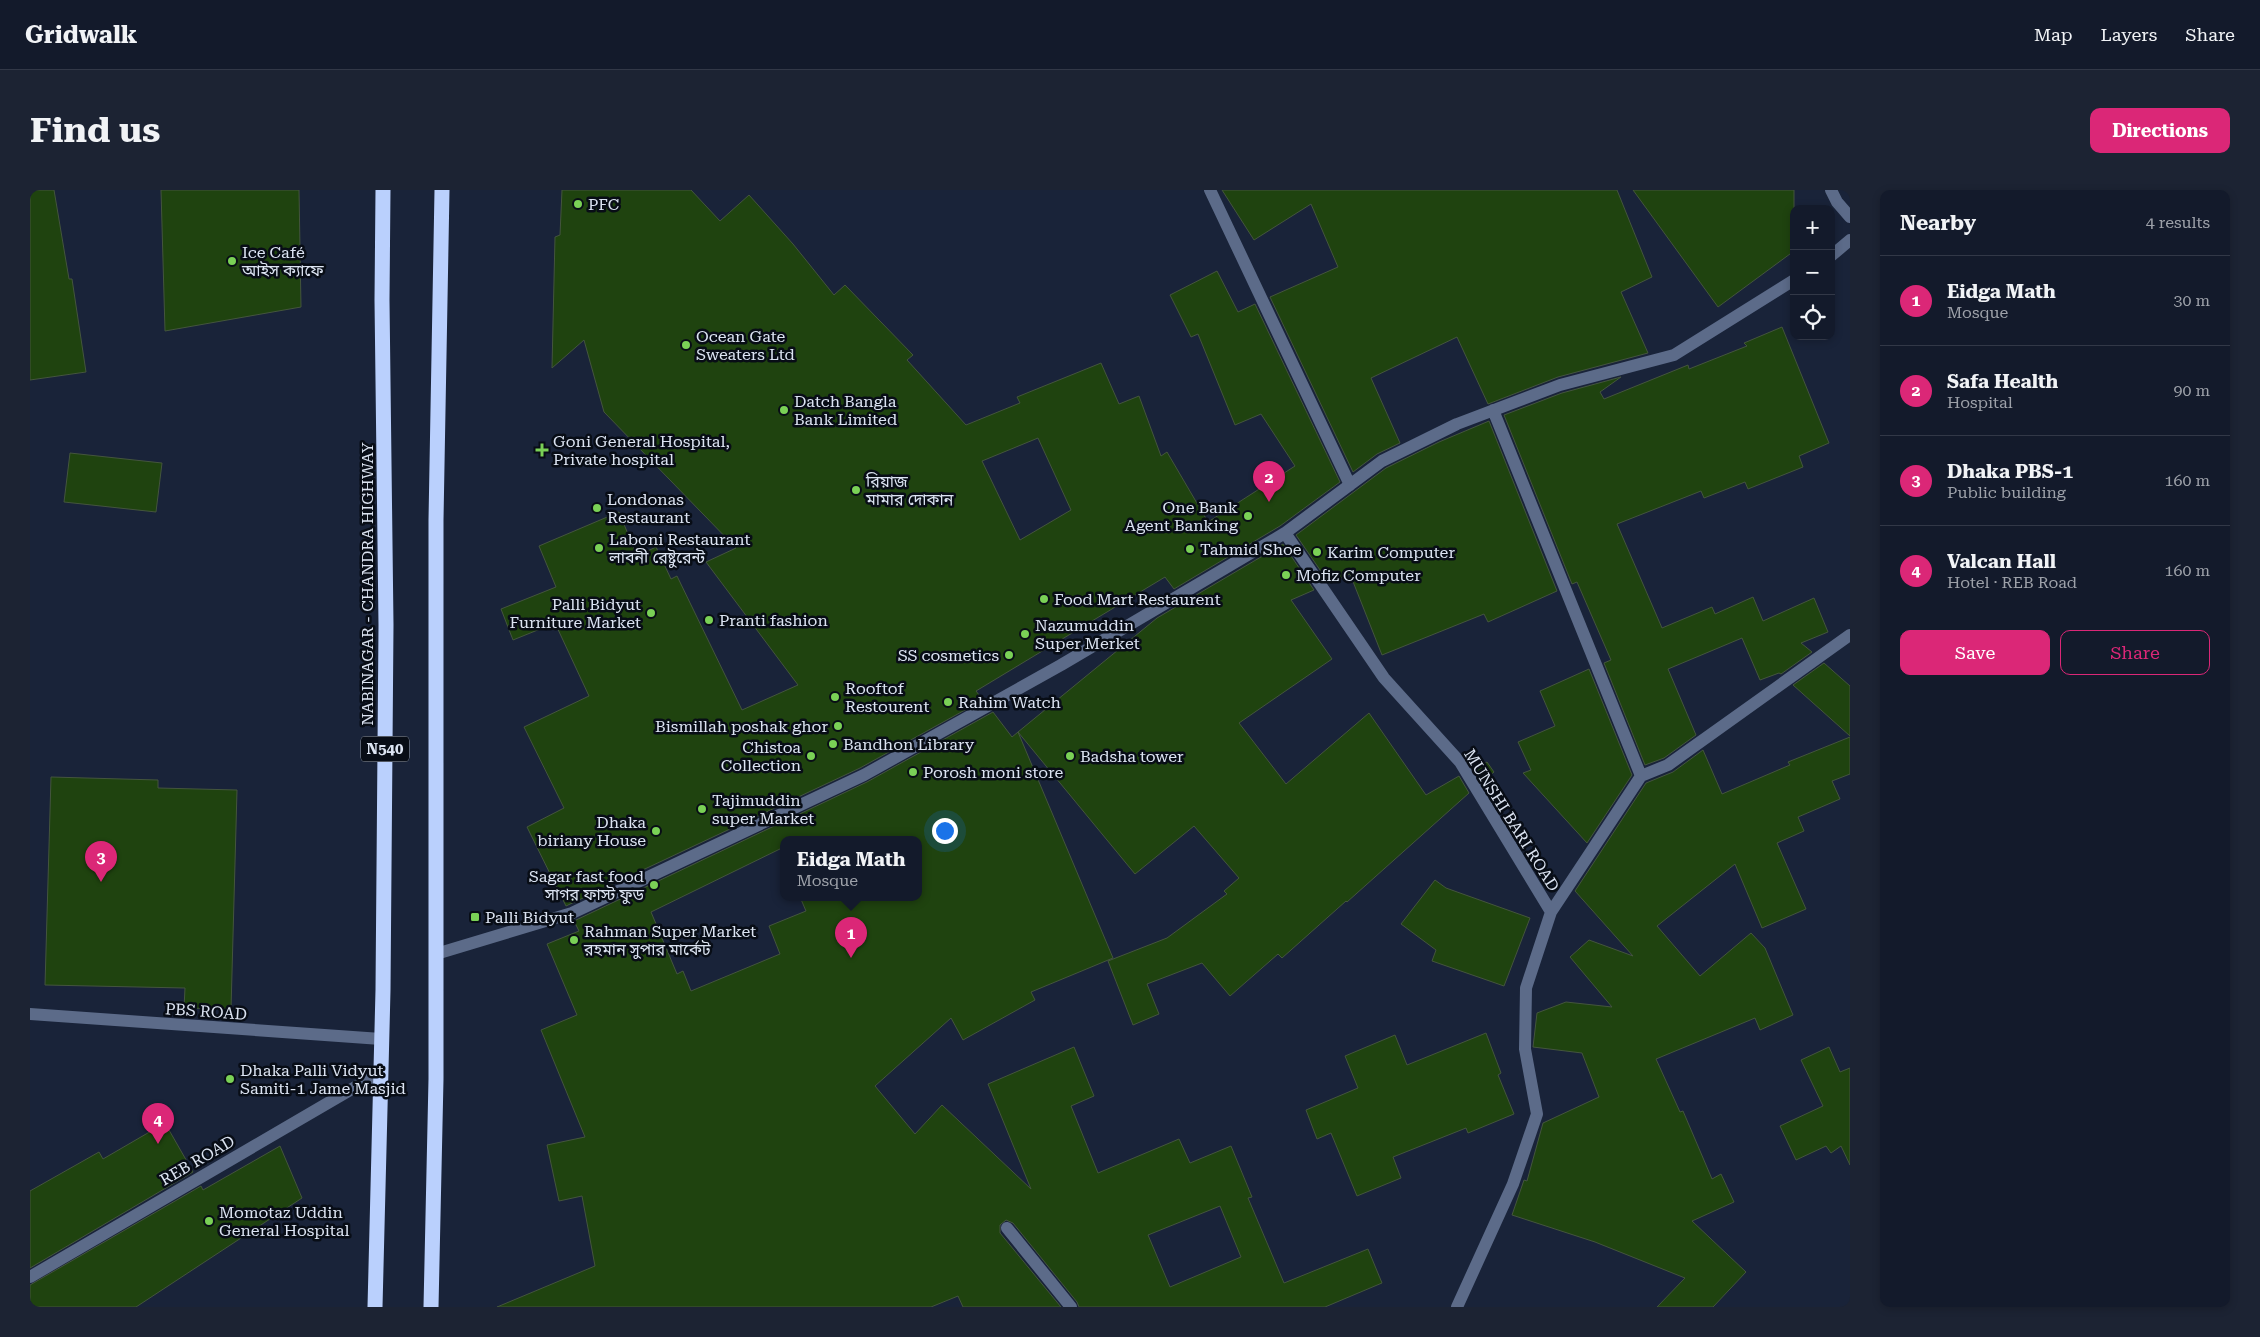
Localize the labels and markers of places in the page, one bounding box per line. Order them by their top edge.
place label: PFC [588,195,619,214]
marker: PFC [572,198,584,210]
place label: Ice Café আইস ক্যাফে [241,243,324,280]
marker: Ice Café আইস ক্যাফে [226,255,238,267]
place label: Ocean Gate Sweaters Ltd [696,327,795,364]
marker: Ocean Gate Sweaters Ltd [680,339,692,351]
place label: Datch Bangla Bank Limited [794,392,897,429]
marker: Datch Bangla Bank Limited [778,404,790,416]
place label: Goni General Hospital, Private hospital [553,432,730,469]
marker: Goni General Hospital, Private hospital [535,443,549,457]
pin: 2 [1253,461,1285,502]
place label: রিয়াজ মামার দোকান [865,472,954,509]
marker: রিয়াজ মামার দোকান [850,484,862,496]
place label: Londonas Restaurant [607,490,690,527]
place label: One Bank Agent Banking [1125,498,1239,535]
marker: Londonas Restaurant [591,502,603,514]
marker: One Bank Agent Banking [1242,510,1254,522]
place label: Laboni Restaurant লাবনী রেষ্টুরেন্ট [608,530,750,568]
place label: Tahmid Shoe [1200,540,1302,559]
marker: Laboni Restaurant লাবনী রেষ্টুরেন্ট [593,542,605,554]
marker: Tahmid Shoe [1184,543,1196,555]
place label: Karim Computer [1327,543,1455,562]
marker: Karim Computer [1311,546,1323,558]
place label: Mofiz Computer [1296,566,1421,585]
marker: Mofiz Computer [1280,569,1292,581]
place label: Food Mart Restaurent [1054,590,1221,609]
marker: Food Mart Restaurent [1038,593,1050,605]
place label: Palli Bidyut Furniture Market [509,595,641,632]
marker: Palli Bidyut Furniture Market [645,607,657,619]
place label: Pranti fashion [719,611,828,630]
marker: Pranti fashion [703,614,715,626]
place label: Nazumuddin Super Merket [1035,616,1140,653]
marker: Nazumuddin Super Merket [1019,628,1031,640]
place label: SS cosmetics [898,646,999,665]
marker: SS cosmetics [1003,649,1015,661]
place label: Rooftof Restourent [845,679,929,716]
marker: Rooftof Restourent [829,691,841,703]
place label: Rahim Watch [958,693,1061,712]
marker: Rahim Watch [942,696,954,708]
place label: Bismillah poshak ghor [655,717,828,736]
marker: Bismillah poshak ghor [832,720,844,732]
place label: Bandhon Library [843,735,975,754]
place label: Chistoa Collection [721,738,801,775]
marker: Bandhon Library [827,738,839,750]
place label: Badsha tower [1080,747,1184,766]
marker: Chistoa Collection [805,750,817,762]
marker: Badsha tower [1064,750,1076,762]
place label: Porosh moni store [923,763,1064,782]
marker: Porosh moni store [907,766,919,778]
place label: Tajimuddin super Market [712,791,814,828]
marker: Tajimuddin super Market [696,803,708,815]
place label: Dhaka biriany House [537,813,646,850]
marker: Dhaka biriany House [650,825,662,837]
pin: 3 [85,841,117,882]
place label: Sagar fast food সাগর ফাস্ট ফুড [529,867,645,904]
marker: Sagar fast food সাগর ফাস্ট ফুড [648,879,660,891]
place label: Palli Bidyut [485,908,574,927]
marker: Palli Bidyut [469,911,481,923]
pin: 1 [835,917,867,958]
place label: Rahman Super Market রহমান সুপার মার্কেট [583,922,756,959]
marker: Rahman Super Market রহমান সুপার মার্কেট [568,934,580,946]
place label: Dhaka Palli Vidyut Samiti-1 Jame Masjid [240,1061,406,1098]
marker: Dhaka Palli Vidyut Samiti-1 Jame Masjid [224,1073,236,1085]
pin: 4 [142,1103,174,1144]
place label: Momotaz Uddin General Hospital [219,1203,349,1240]
marker: Momotaz Uddin General Hospital [203,1215,215,1227]

